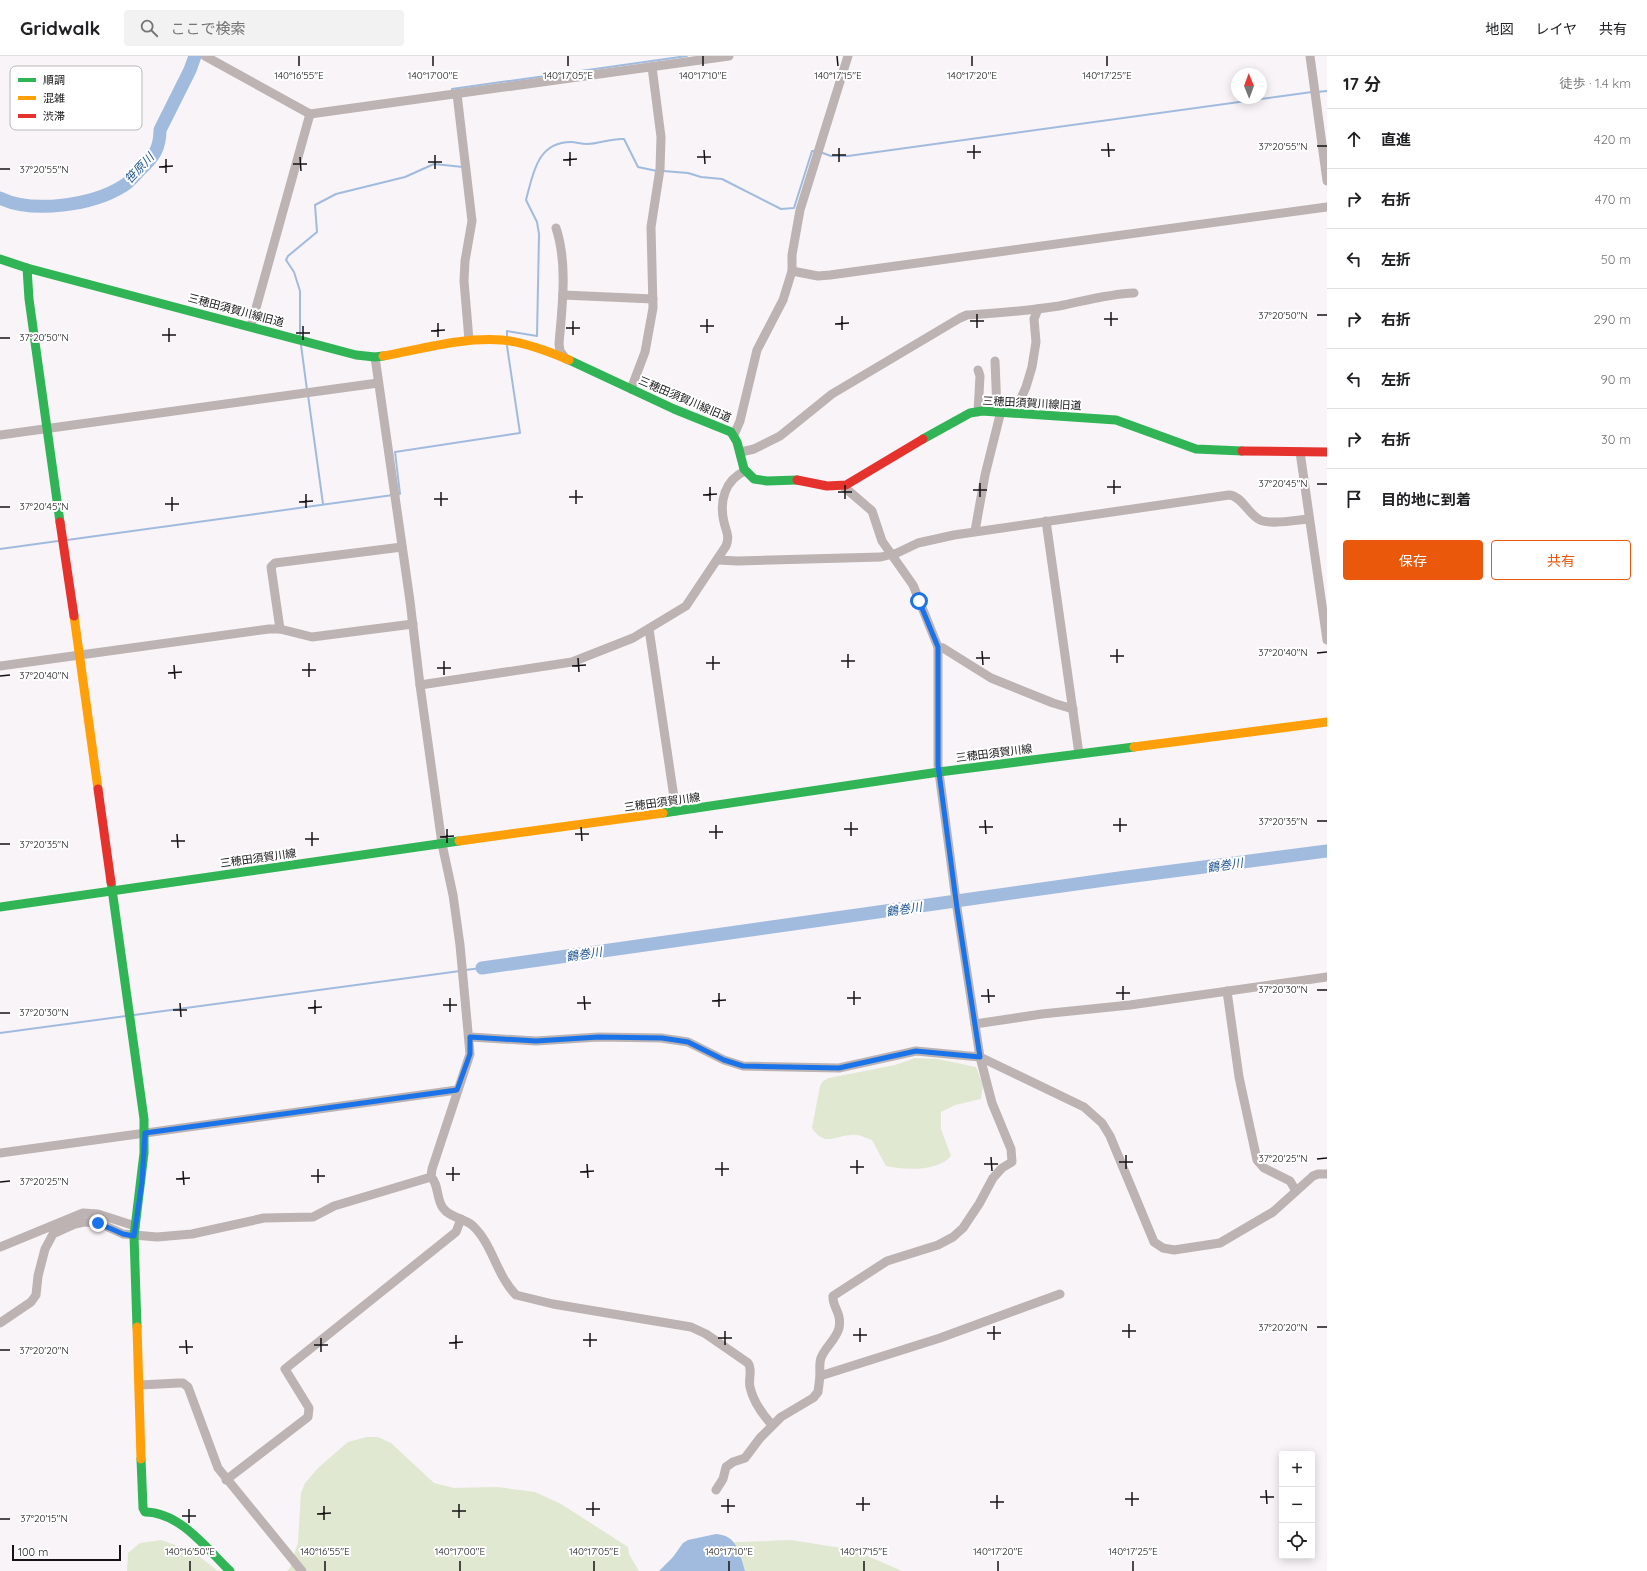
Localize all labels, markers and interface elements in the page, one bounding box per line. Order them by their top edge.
search box [124,10,404,46]
text: Gridwalk [20,16,100,40]
icon: search [138,17,160,39]
text: ここで検索 [170,19,245,38]
text: 地図 [1485,20,1513,38]
text: レイヤ [1535,20,1577,38]
text: 共有 [1599,20,1627,38]
legend [10,66,142,130]
north arrow [1231,68,1267,104]
text: 140°16'55"E [274,69,324,82]
text: 140°17'00"E [408,69,458,82]
text: 140°17'05"E [543,69,593,82]
text: 140°17'10"E [679,69,727,82]
text: 140°17'15"E [814,69,862,82]
text: 140°17'20"E [947,69,997,82]
text: 140°17'25"E [1082,69,1132,82]
text: 順調 [43,73,65,87]
text: 17 分 [1343,73,1381,94]
text: 徒歩 · 1.4 km [1559,75,1631,91]
text: 混雑 [43,91,65,105]
text: 渋滞 [43,109,65,123]
icon: ahead [1343,128,1365,150]
text: 直進 [1381,130,1411,149]
text: 420 m [1594,131,1631,147]
text: 37°20'55"N [1258,140,1308,153]
water label: 笹原川 [121,148,158,186]
text: 37°20'55"N [19,163,69,176]
icon: right [1343,188,1365,210]
text: 右折 [1381,190,1411,209]
text: 470 m [1595,191,1631,207]
icon: left [1343,248,1365,270]
text: 左折 [1381,250,1411,269]
text: 50 m [1601,251,1631,267]
street label: 三穂田須賀川線旧道 [186,290,286,330]
icon: right [1343,308,1365,330]
text: 37°20'50"N [1258,309,1308,322]
text: 右折 [1381,310,1411,329]
text: 290 m [1593,311,1631,327]
text: 37°20'50"N [19,331,69,344]
icon: left [1343,368,1365,390]
text: 左折 [1381,370,1411,389]
text: 90 m [1601,371,1631,387]
street label: 三穂田須賀川線旧道 [637,373,733,425]
street label: 三穂田須賀川線旧道 [982,393,1082,413]
icon: right [1343,428,1365,450]
text: 右折 [1381,430,1411,449]
text: 30 m [1601,431,1631,447]
text: 37°20'45"N [1258,477,1308,490]
icon: arrive [1343,488,1365,510]
text: 目的地に到着 [1381,490,1471,509]
text: 37°20'45"N [19,500,69,513]
button: 保存 [1343,540,1483,580]
button: 共有 [1491,540,1631,580]
route start [910,592,928,610]
text: 37°20'40"N [1258,646,1308,659]
text: 37°20'40"N [19,669,69,682]
street label: 三穂田須賀川線 [955,741,1033,765]
street label: 三穂田須賀川線 [623,790,701,814]
text: 37°20'35"N [1259,815,1307,828]
text: 37°20'35"N [20,838,68,851]
street label: 三穂田須賀川線 [219,846,297,870]
water label: 鶴巻川 [1206,855,1246,875]
water label: 鶴巻川 [885,899,925,919]
water label: 鶴巻川 [565,944,605,964]
text: 37°20'30"N [1258,983,1308,996]
text: 37°20'30"N [19,1006,69,1019]
text: 37°20'25"N [1258,1152,1308,1165]
text: 37°20'25"N [19,1175,69,1188]
route end [89,1214,107,1232]
text: 37°20'20"N [1258,1321,1308,1334]
text: 37°20'20"N [19,1344,69,1357]
map controls [1279,1451,1315,1559]
button: + [1279,1451,1315,1487]
button: − [1279,1487,1315,1523]
text: 37°20'15"N [20,1512,68,1525]
button: locate [1279,1523,1315,1559]
scale bar [12,1543,121,1562]
text: 100 m [18,1545,48,1559]
text: 140°16'50"E [165,1545,215,1558]
text: 140°16'55"E [300,1545,350,1558]
text: 140°17'00"E [435,1545,485,1558]
text: 140°17'05"E [569,1545,619,1558]
text: 140°17'10"E [705,1545,753,1558]
text: 140°17'15"E [840,1545,888,1558]
text: 140°17'20"E [973,1545,1023,1558]
text: 140°17'25"E [1108,1545,1158,1558]

